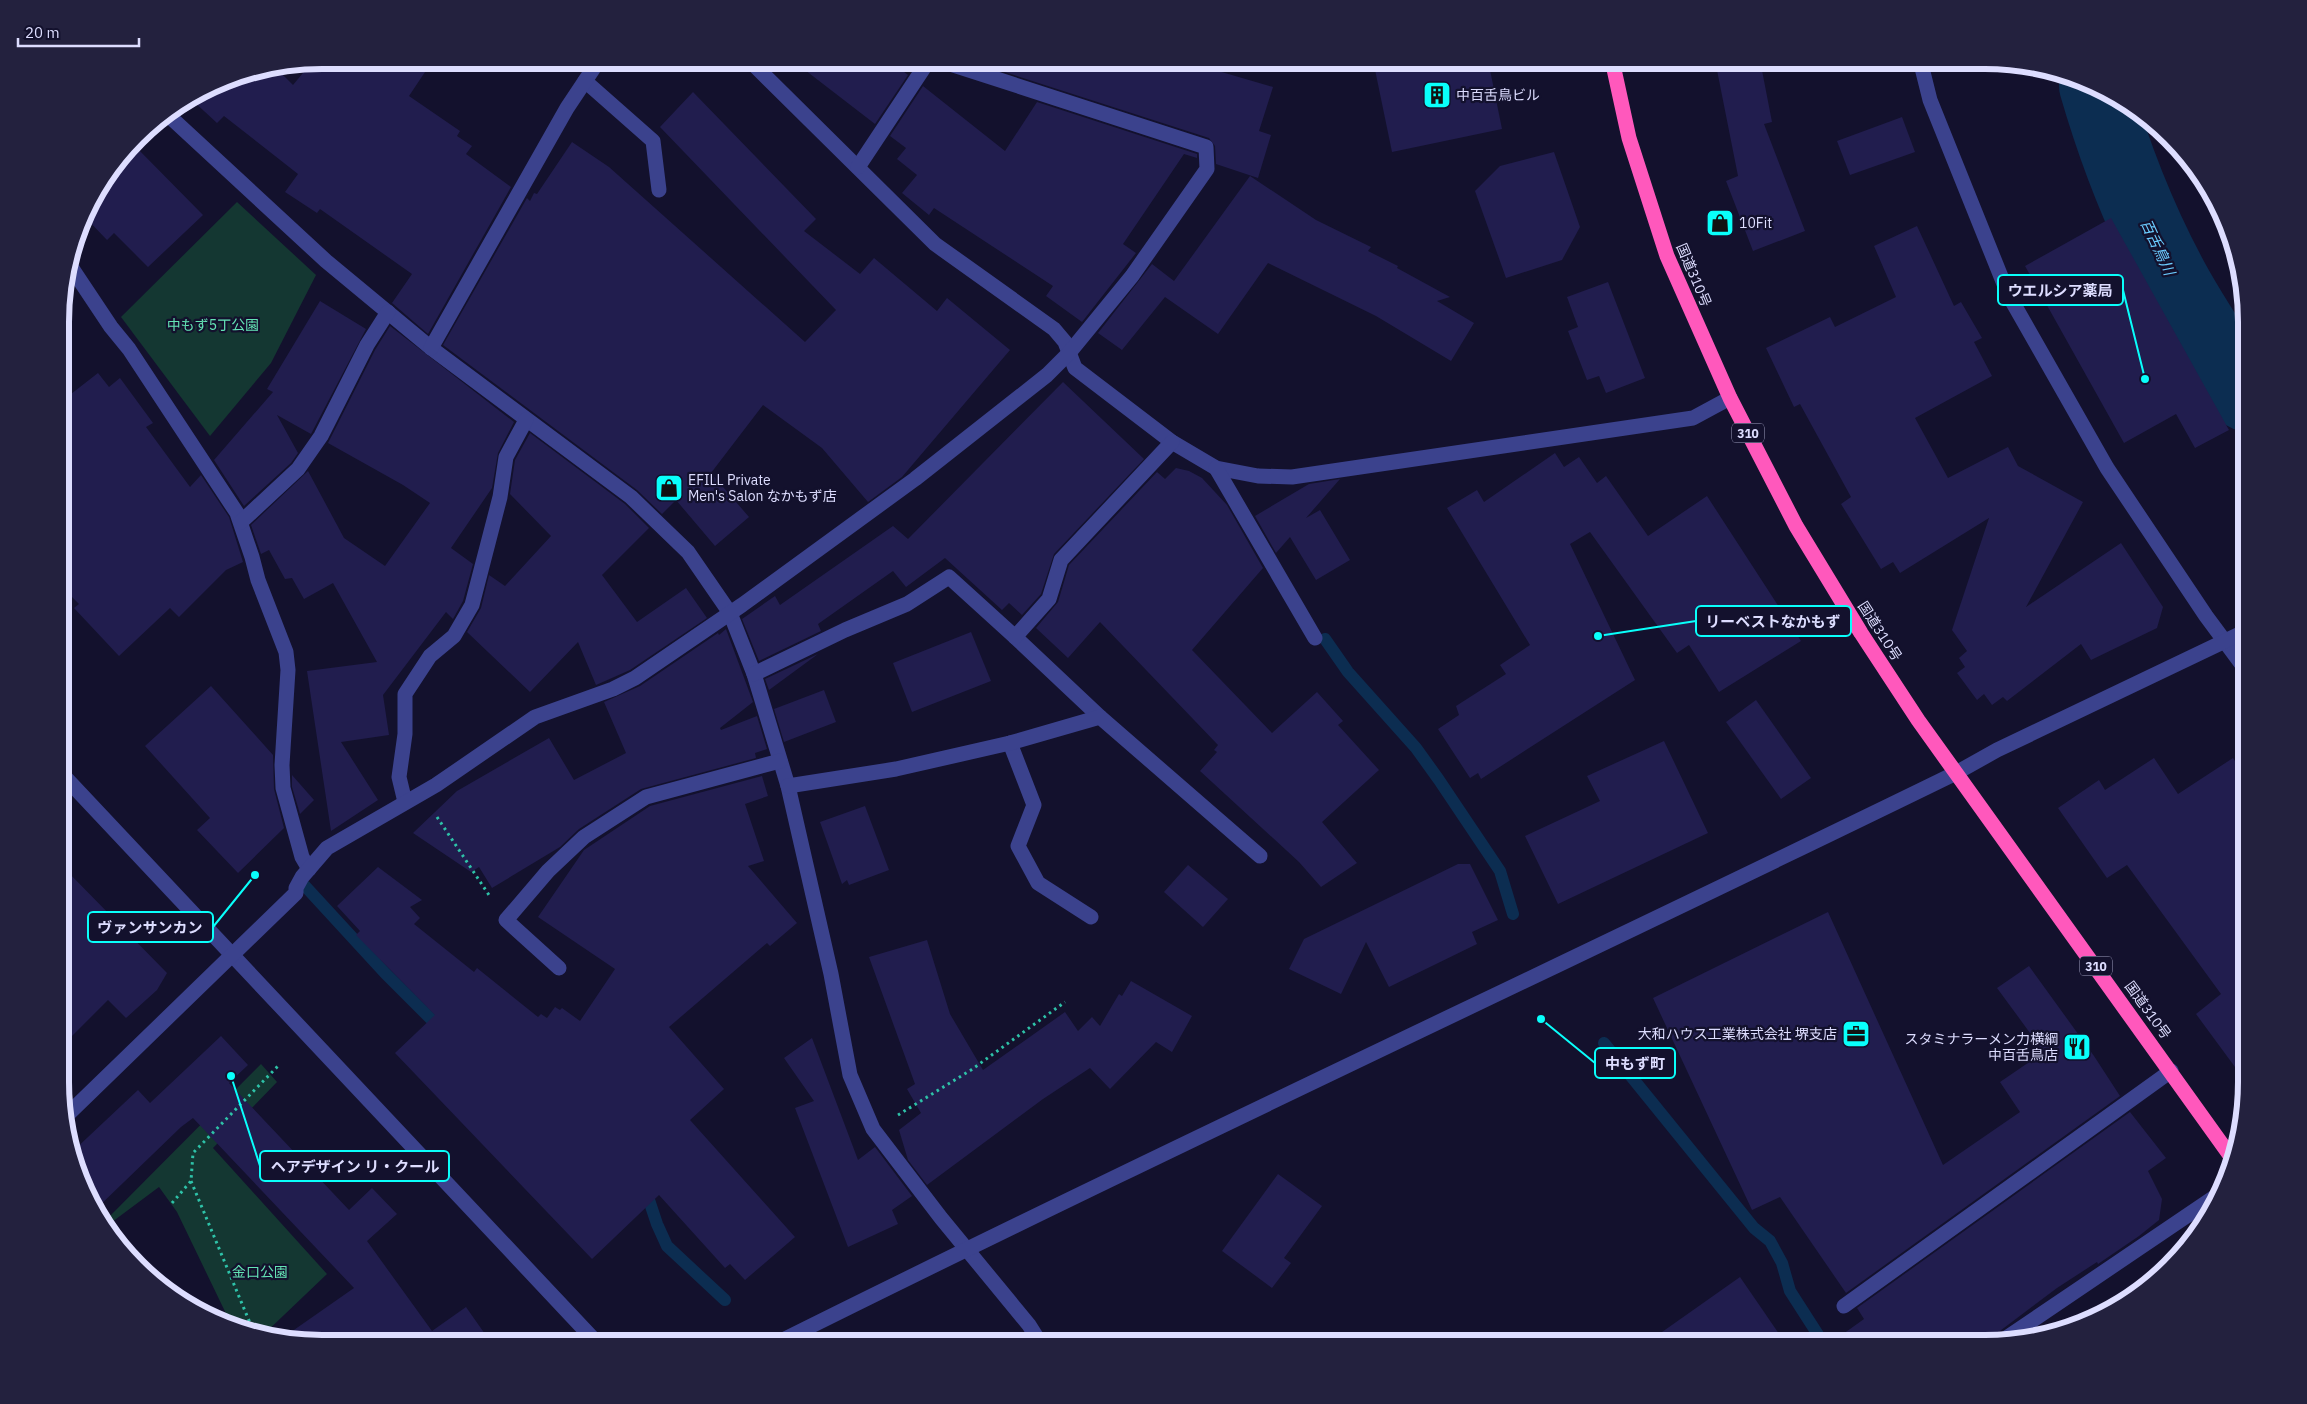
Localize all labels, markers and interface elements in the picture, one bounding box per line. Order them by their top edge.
scale bar [18,15,139,47]
text: 20 m [25,23,60,42]
building icon: 中百舌鳥ビル [1422,80,1452,110]
place label: 中百舌鳥ビル [1456,86,1540,104]
shop icon: 10Fit [1705,208,1735,238]
place label: 10Fit [1739,214,1772,232]
water label: 百舌鳥川 [2137,216,2180,280]
street label: 国道310号 [1673,241,1715,309]
callout: ウエルシア薬局 [1998,275,2123,305]
text: ウエルシア薬局 [2007,281,2113,300]
park label: 中もず5丁公園 [167,316,259,334]
road number: 310 [1732,423,1764,442]
place label: EFILL Private Men's Salon なかもず店 [688,471,837,505]
shop icon: EFILL Private Men's Salon なかもず店 [654,473,684,503]
street label: 国道310号 [1854,598,1906,664]
callout: リーベストなかもず [1696,606,1851,636]
text: リーベストなかもず [1705,612,1841,631]
callout: ヴァンサンカン [88,912,213,942]
text: ヴァンサンカン [97,918,203,937]
road number: 310 [2080,956,2112,976]
street label: 国道310号 [2121,978,2175,1042]
office icon: 大和ハウス工業株式会社 堺支店 [1841,1019,1871,1049]
place label: 大和ハウス工業株式会社 堺支店 [1638,1025,1837,1043]
place label: スタミナラーメン力横綱 中百舌鳥店 [1905,1030,2058,1064]
restaurant icon: スタミナラーメン力横綱 中百舌鳥店 [2062,1032,2092,1062]
callout: 中もず町 [1595,1048,1675,1078]
text: 中もず町 [1605,1054,1665,1073]
callout: ヘアデザイン リ・クール [260,1151,449,1181]
text: ヘアデザイン リ・クール [271,1157,439,1176]
park label: 金口公園 [232,1263,288,1281]

